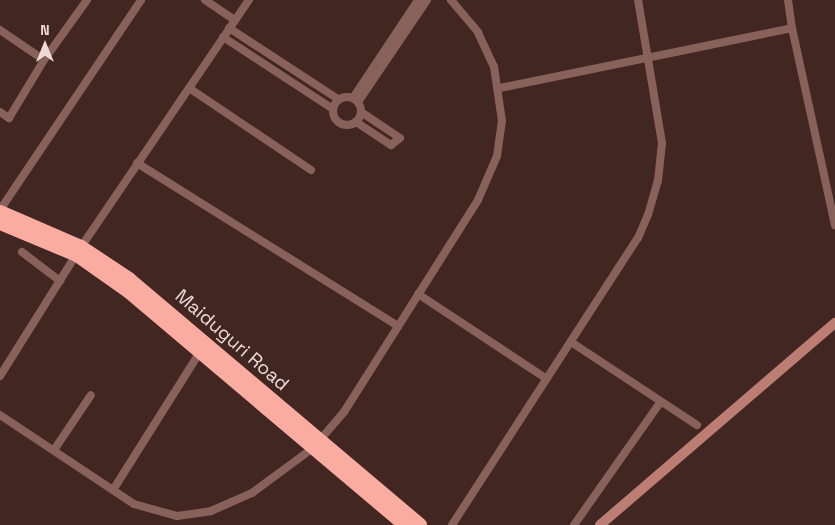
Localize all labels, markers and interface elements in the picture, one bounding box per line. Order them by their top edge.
north arrow [20,20,70,70]
text: N [40,21,50,39]
street label: Maiduguri Road [171,284,293,396]

